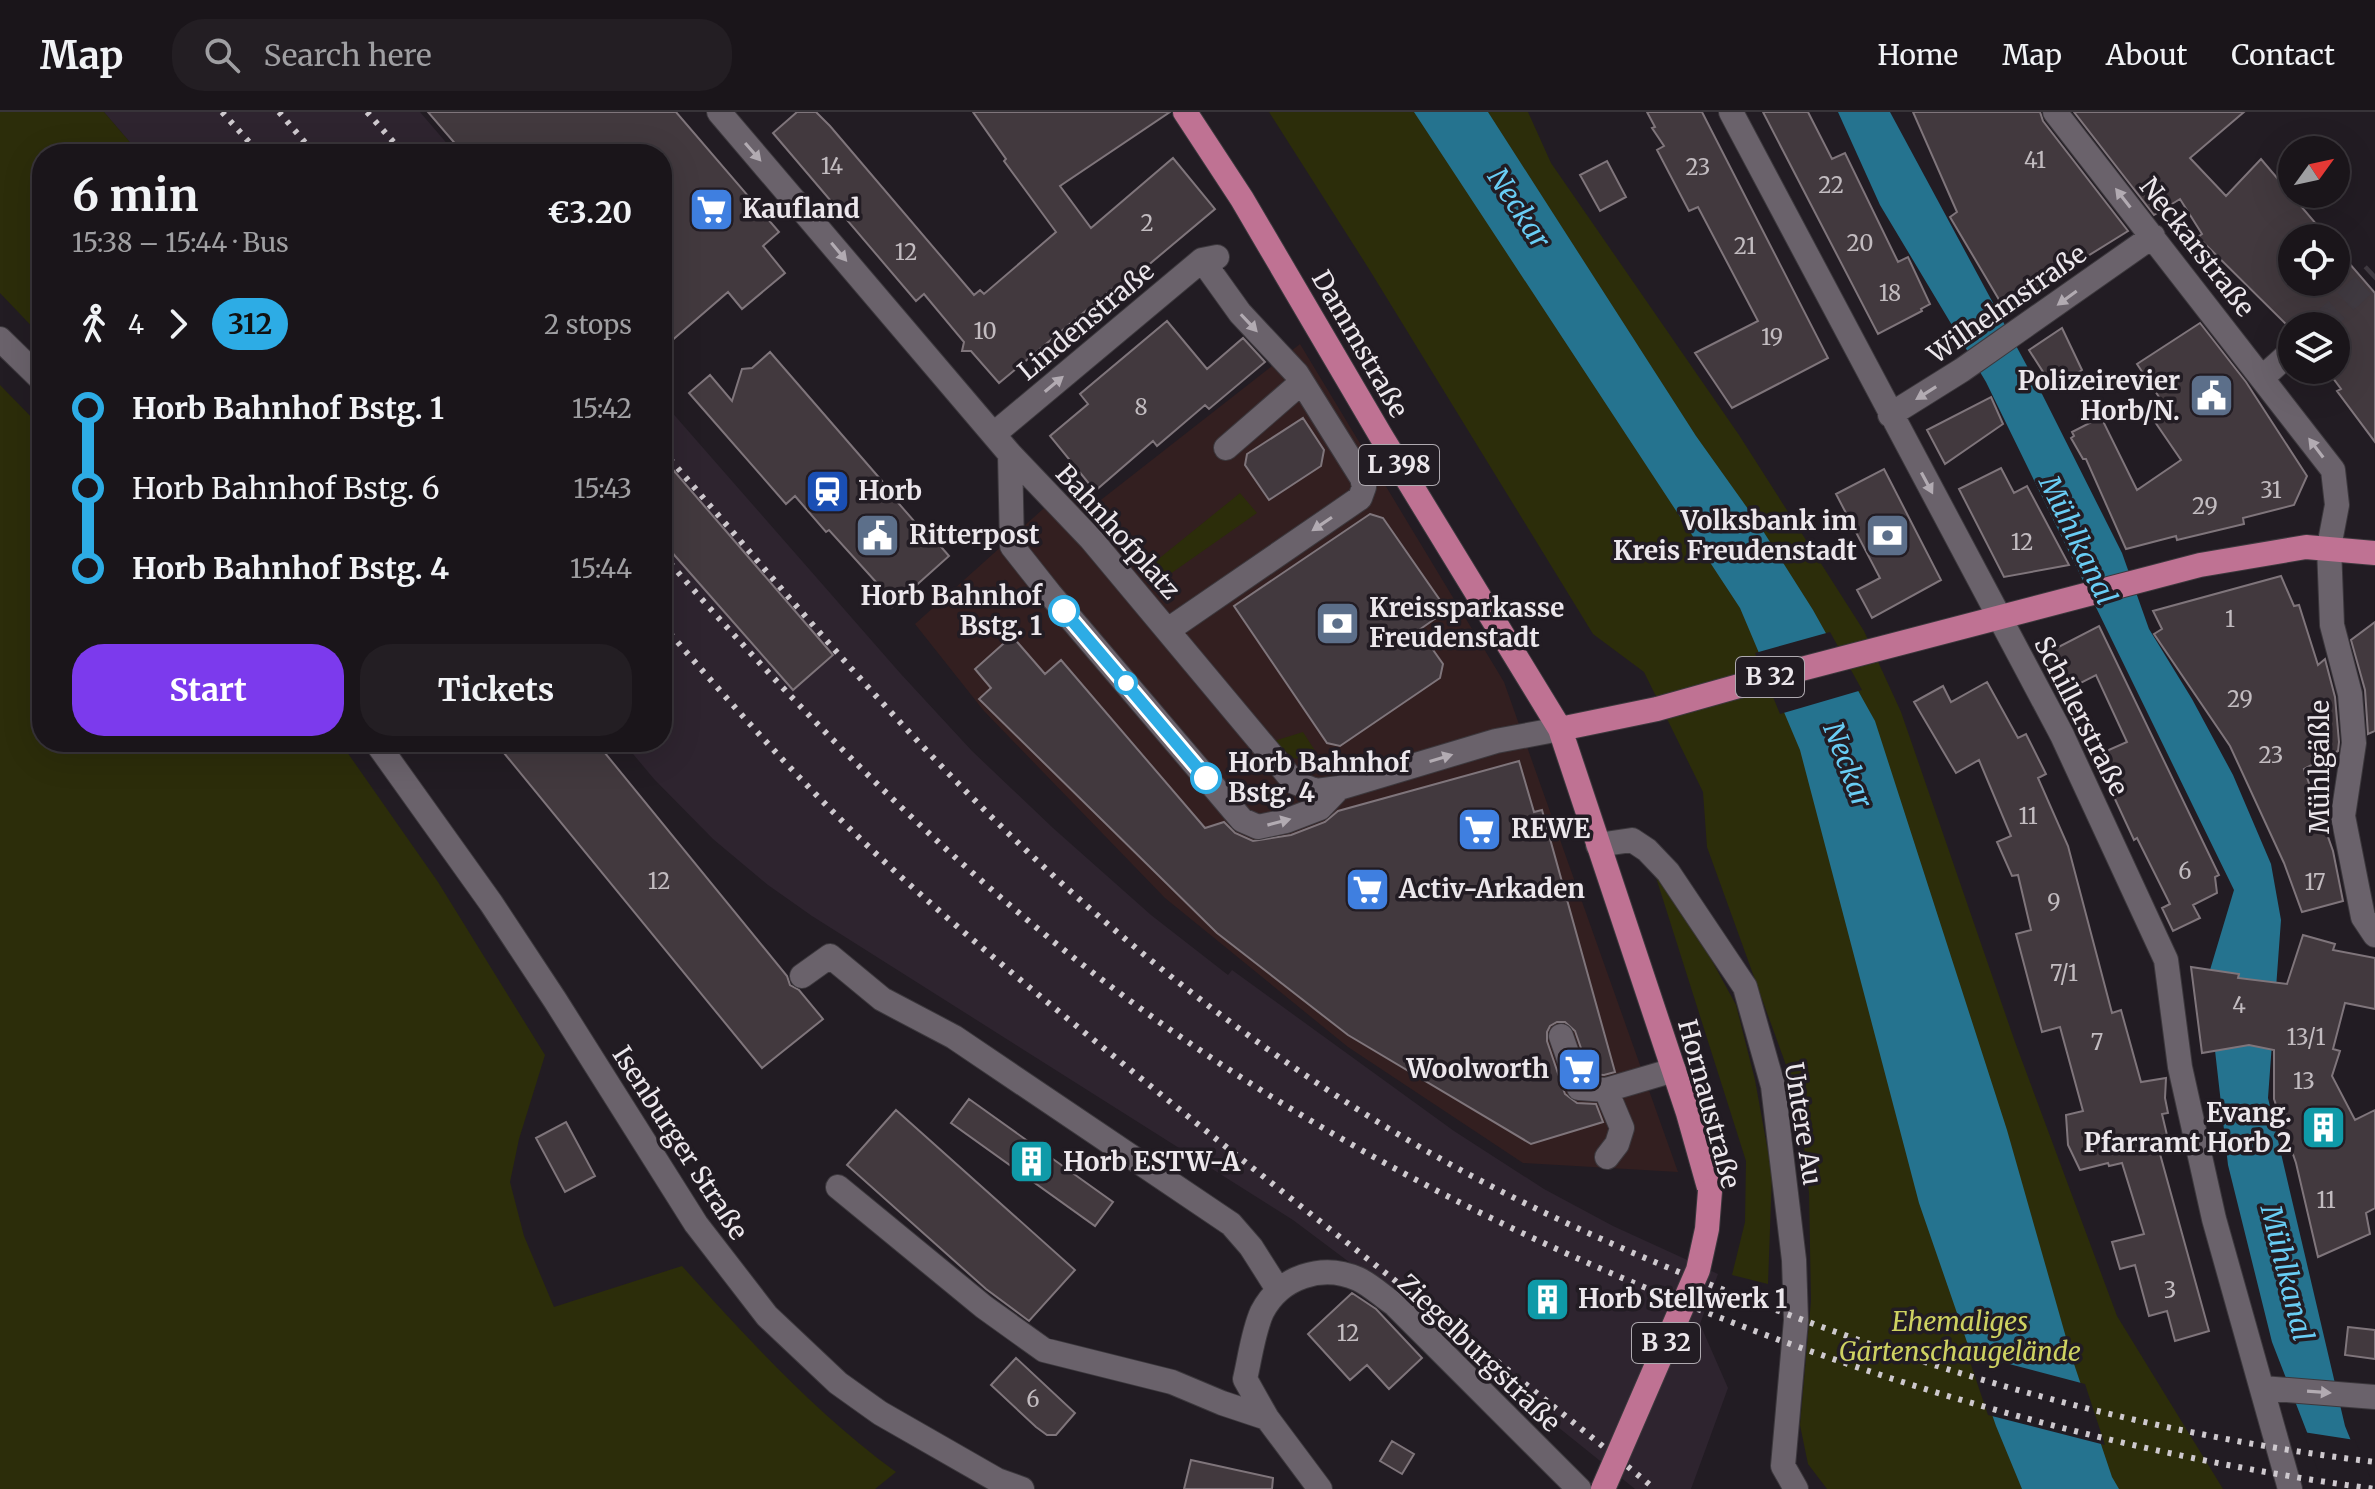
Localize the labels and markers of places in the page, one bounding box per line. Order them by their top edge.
supermarket icon: Kaufland [687,185,735,233]
place label: Kaufland [742,192,860,225]
place label: Polizeirevier Horb/N. [2018,364,2180,427]
public building icon: Polizeirevier Horb/N. [2187,372,2235,420]
station icon: Horb [803,467,851,515]
place label: Horb [858,474,922,507]
place label: Volksbank im Kreis Freudenstadt [1613,504,1858,567]
public building icon: Ritterpost [854,511,902,559]
bank icon: Volksbank im Kreis Freudenstadt [1864,512,1912,560]
place label: Ritterpost [909,518,1040,551]
place label: Horb Bahnhof Bstg. 1 [861,579,1044,642]
place label: Kreissparkasse Freudenstadt [1369,591,1564,654]
marker: Horb Bahnhof Bstg. 1 [1049,596,1079,626]
bank icon: Kreissparkasse Freudenstadt [1314,599,1362,647]
unlabelled marker [1115,672,1137,694]
place label: Horb Bahnhof Bstg. 4 [1228,746,1411,809]
marker: Horb Bahnhof Bstg. 4 [1191,763,1221,793]
supermarket icon: REWE [1456,805,1504,853]
place label: REWE [1511,812,1590,845]
supermarket icon: Activ-Arkaden [1344,865,1392,913]
place label: Activ-Arkaden [1398,872,1585,905]
supermarket icon: Woolworth [1556,1045,1604,1093]
place label: Woolworth [1406,1052,1549,1085]
place label: Evang. Pfarramt Horb 2 [2084,1096,2292,1159]
building icon: Evang. Pfarramt Horb 2 [2299,1104,2347,1152]
building icon: Horb ESTW-A [1008,1138,1056,1186]
place label: Horb ESTW-A [1063,1145,1241,1178]
building icon: Horb Stellwerk 1 [1523,1275,1571,1323]
place label: Horb Stellwerk 1 [1578,1282,1787,1315]

